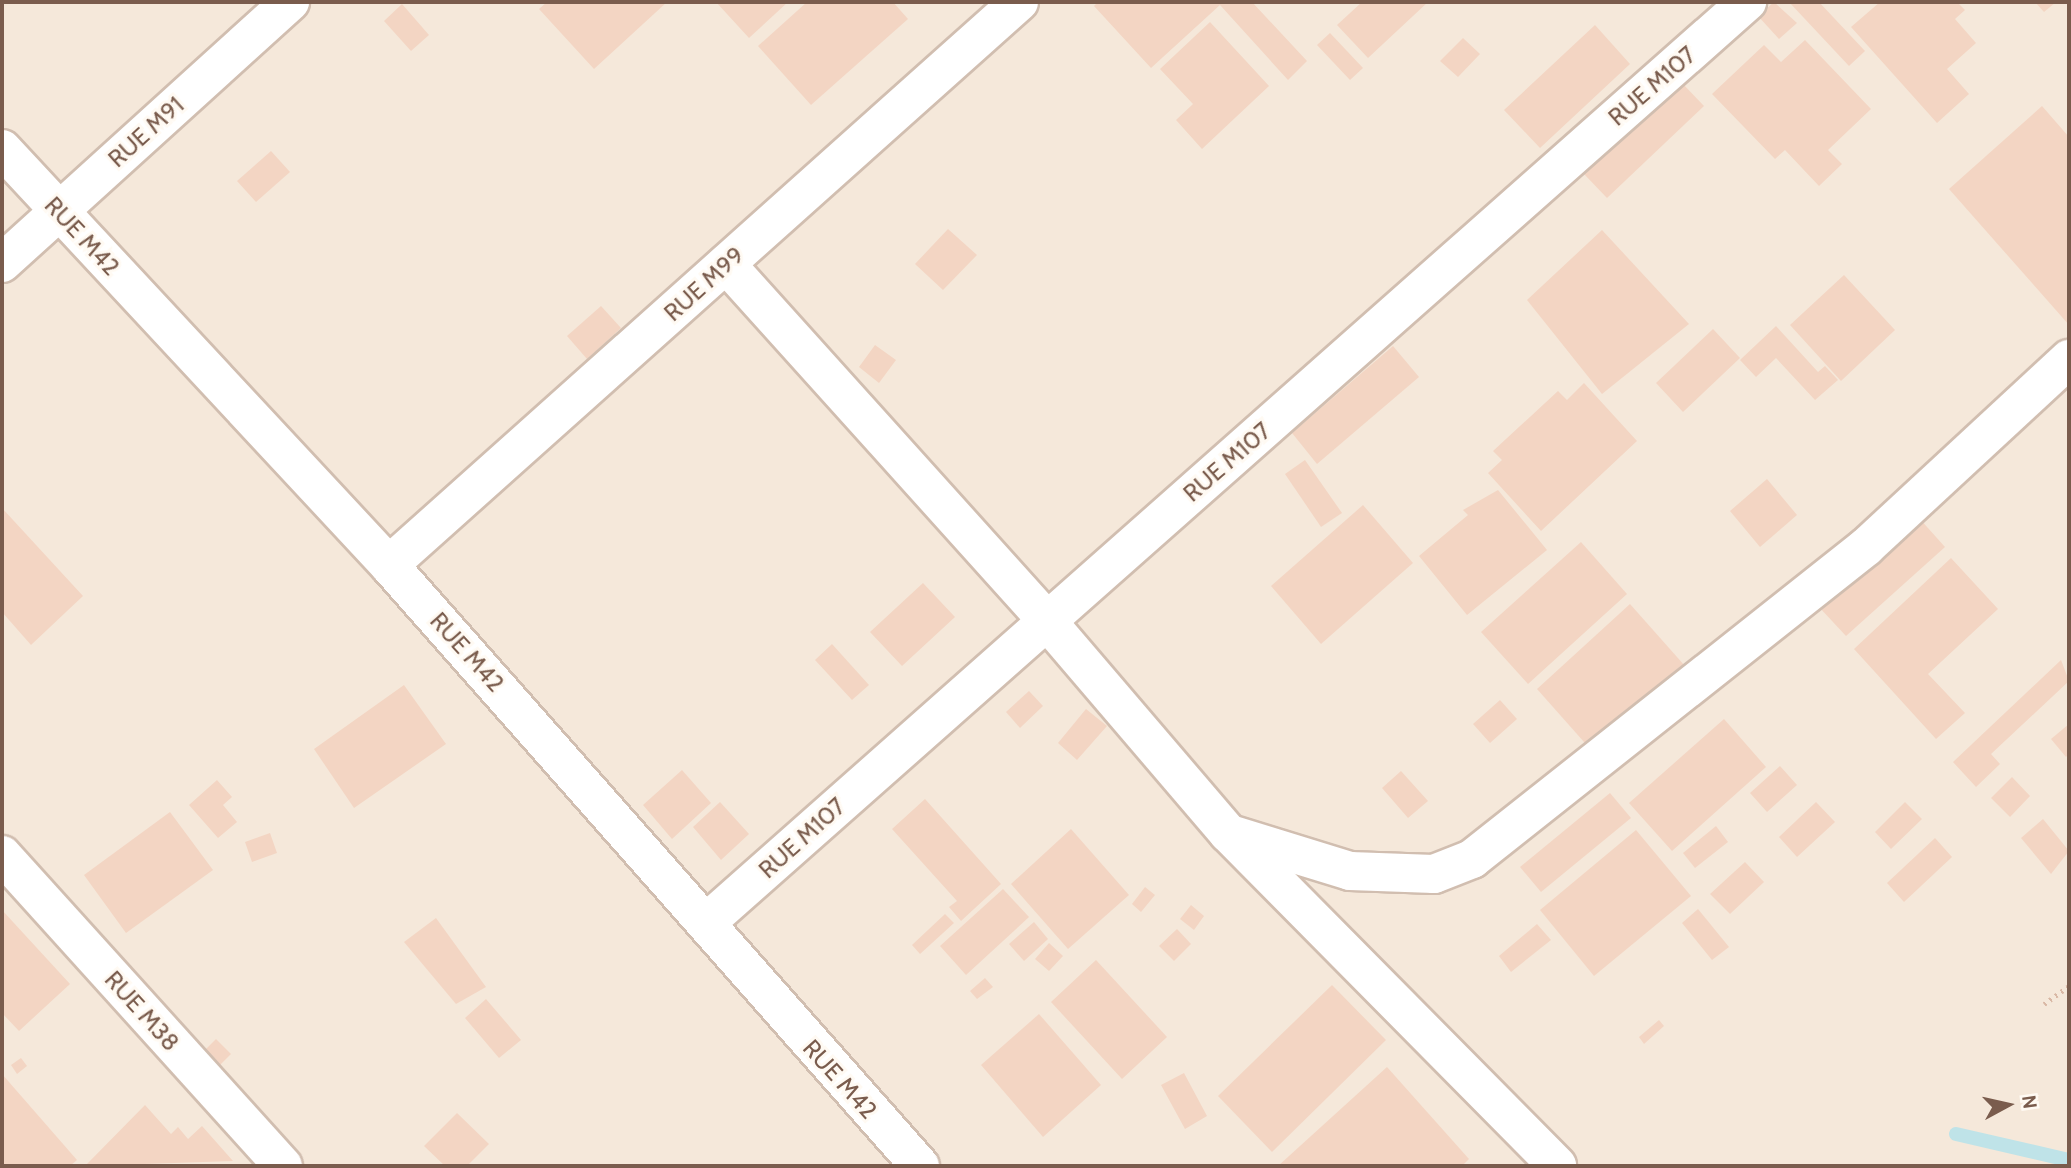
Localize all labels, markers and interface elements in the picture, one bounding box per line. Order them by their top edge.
street label: RUE M107 [1602,40,1702,132]
street label: RUE M91 [102,91,190,173]
street label: RUE M42 [39,191,125,281]
street label: RUE M99 [658,241,750,327]
street label: RUE M107 [1177,416,1277,508]
street label: RUE M42 [424,607,510,697]
street label: RUE M107 [753,792,851,884]
street label: RUE M38 [99,965,185,1057]
street label: RUE M42 [797,1034,883,1124]
north arrow [1973,1070,2043,1140]
text: N [2017,1094,2042,1110]

